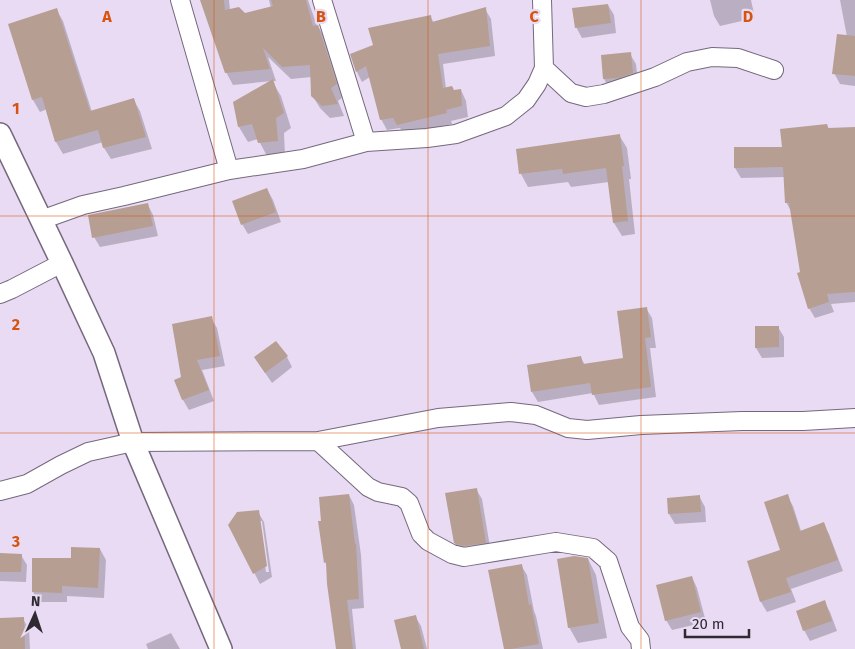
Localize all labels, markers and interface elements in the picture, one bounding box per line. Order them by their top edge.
text: A [101,7,112,26]
text: B [316,7,326,26]
text: C [529,7,539,26]
text: D [743,7,753,26]
text: 1 [12,99,20,118]
text: 2 [12,315,20,334]
text: 3 [11,532,20,551]
north arrow [10,589,60,639]
text: N [31,593,41,610]
scale bar [685,606,749,638]
text: 20 m [692,615,725,633]

